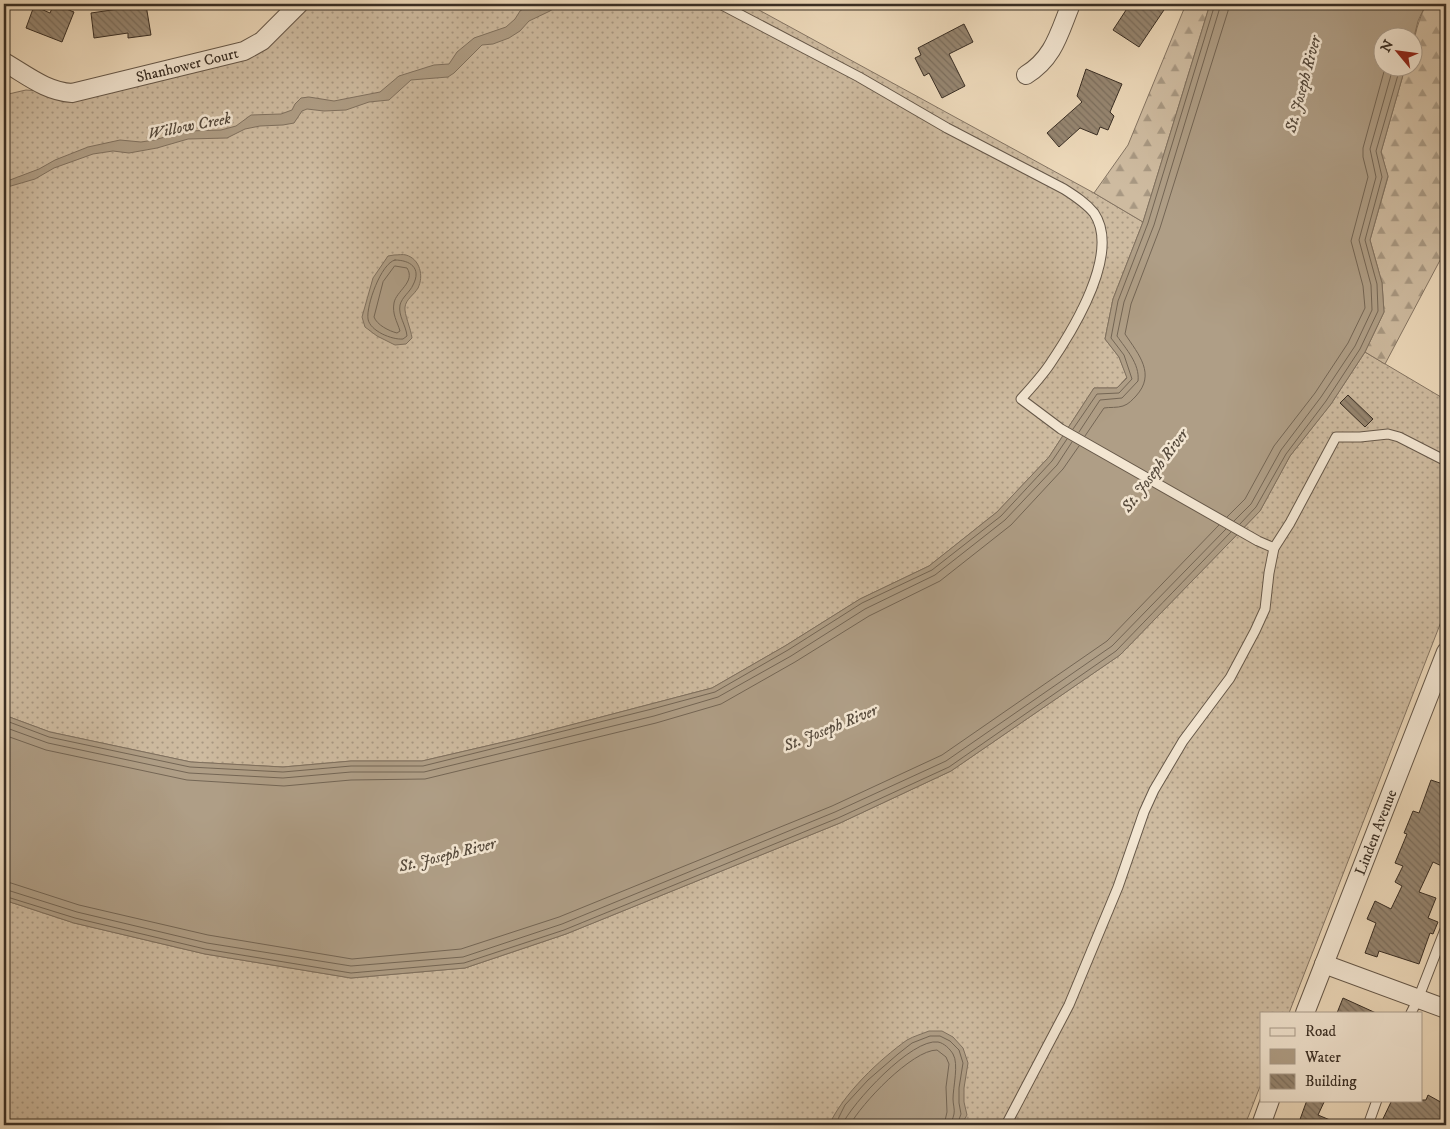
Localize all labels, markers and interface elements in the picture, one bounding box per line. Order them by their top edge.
north arrow [1372,28,1422,78]
water label: St. Joseph River [1280,32,1326,136]
text: N [1377,36,1398,56]
street label: Shanhower Court [134,44,240,87]
water label: Willow Creek [146,108,233,144]
water label: St. Joseph River [1116,424,1193,517]
water label: St. Joseph River [780,700,881,756]
street label: Linden Avenue [1351,787,1401,878]
water label: St. Joseph River [396,833,499,877]
legend [1260,1012,1422,1102]
text: Road [1305,1022,1337,1041]
text: Water [1304,1048,1341,1067]
text: Building [1305,1072,1357,1091]

